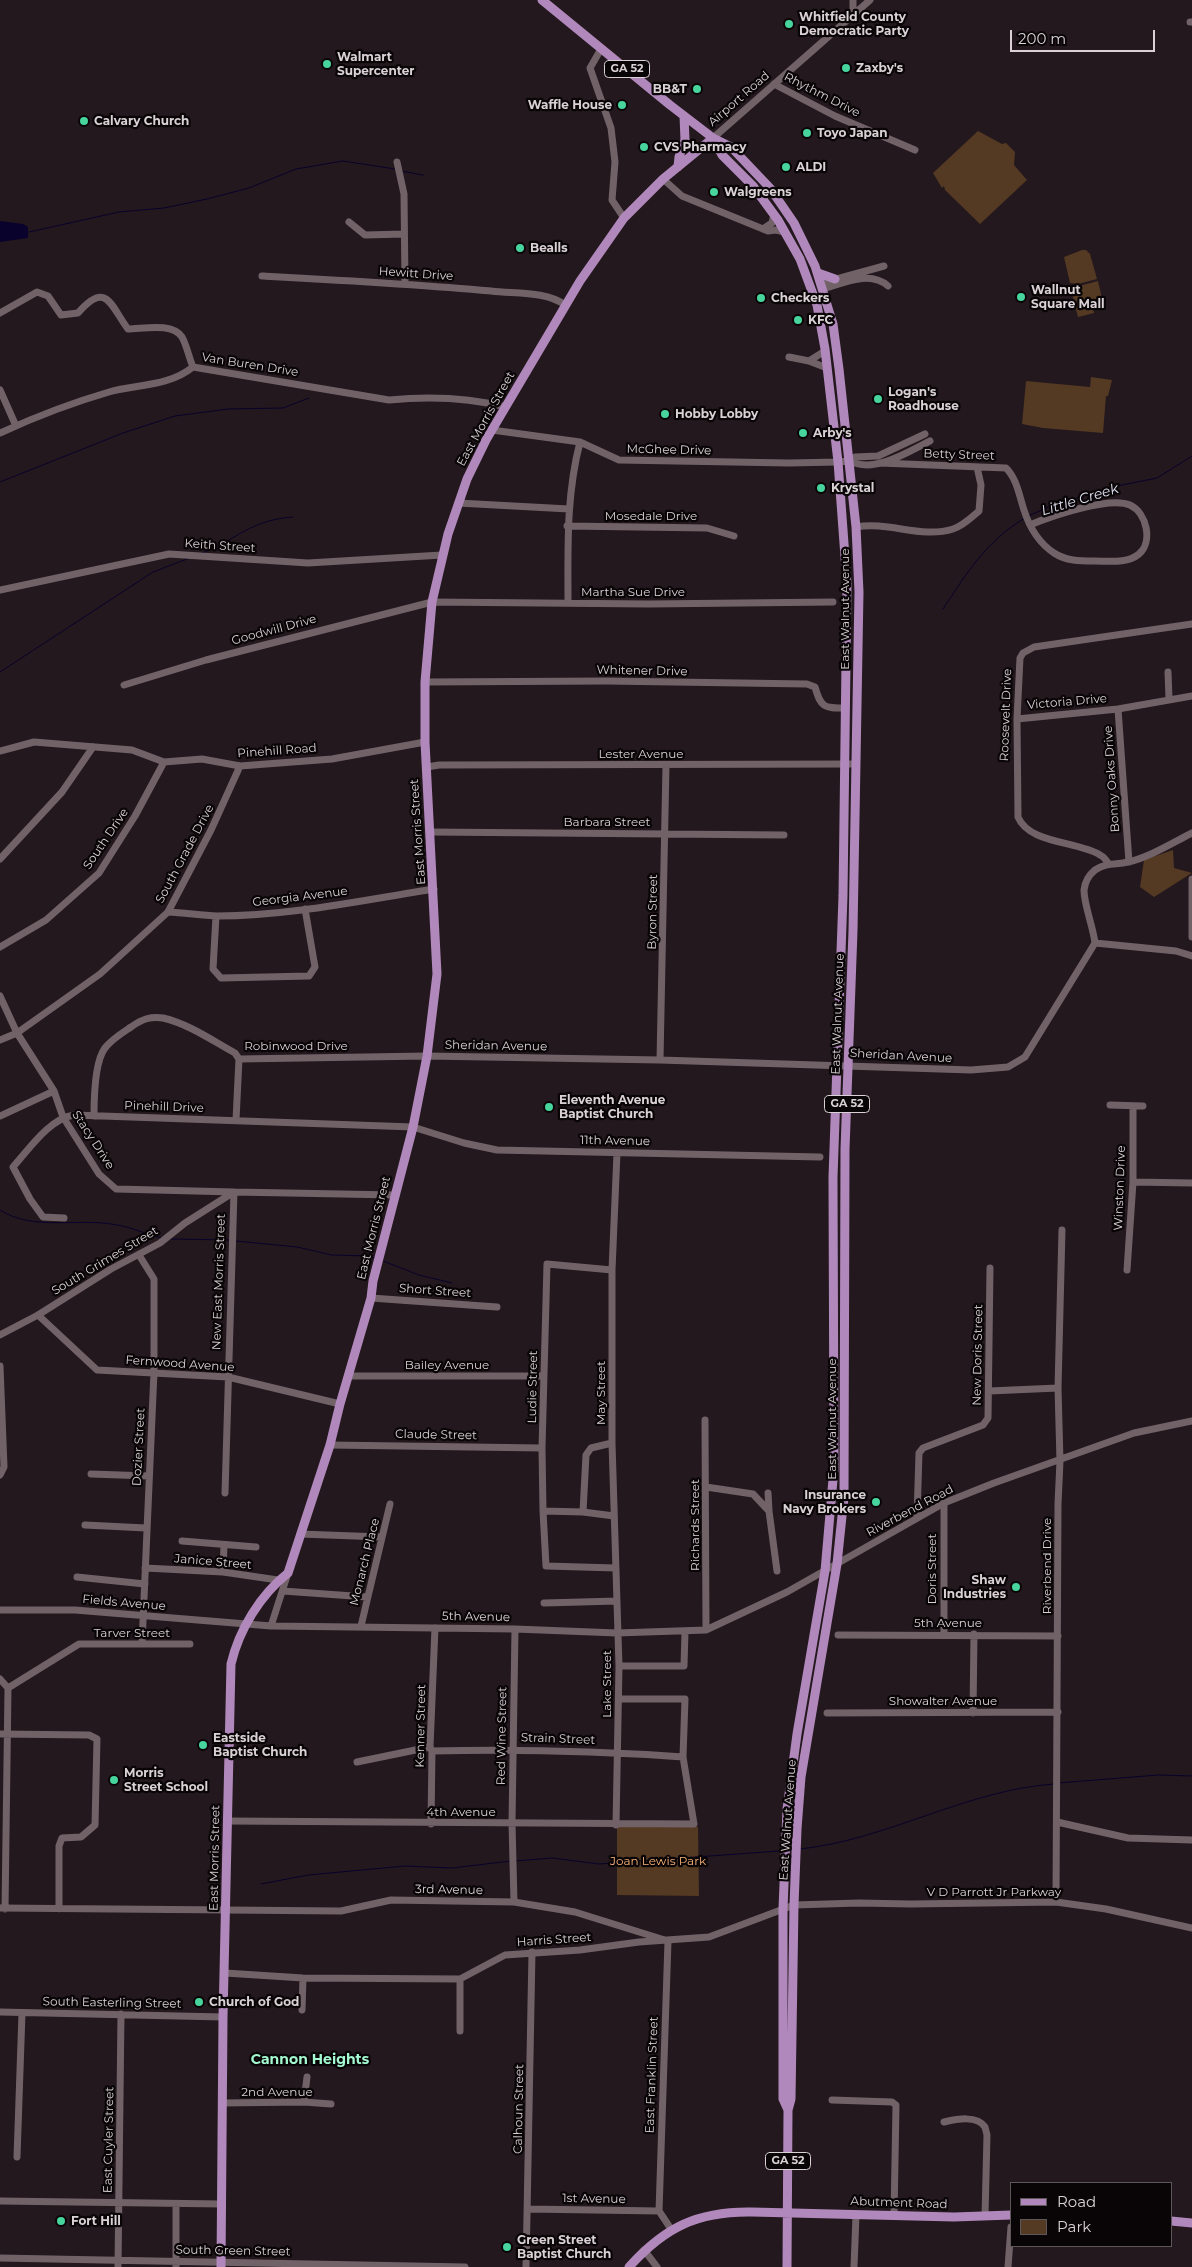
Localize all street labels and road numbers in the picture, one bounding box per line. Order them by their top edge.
road number: GA 52 [604,61,650,78]
street label: Airport Road [705,68,773,130]
street label: Rhythm Drive [782,70,862,120]
street label: Hewitt Drive [378,264,454,284]
street label: Van Buren Drive [201,350,299,380]
street label: East Morris Street [454,369,518,469]
street label: McGhee Drive [627,442,711,458]
street label: Betty Street [923,447,995,463]
street label: Mosedale Drive [605,509,697,523]
street label: Keith Street [184,536,256,556]
street label: East Walnut Avenue [838,548,852,670]
street label: Martha Sue Drive [581,585,685,599]
street label: Goodwill Drive [230,612,318,648]
street label: Whitener Drive [596,663,688,679]
street label: Roosevelt Drive [997,668,1015,762]
street label: Victoria Drive [1027,691,1107,713]
street label: Bonny Oaks Drive [1101,725,1123,833]
street label: Pinehill Road [237,741,317,761]
street label: Lester Avenue [598,747,684,761]
street label: East Morris Street [407,779,429,885]
street label: South Grade Drive [153,802,217,906]
street label: South Drive [80,806,132,872]
street label: Barbara Street [564,815,650,829]
street label: Byron Street [645,874,661,950]
street label: Georgia Avenue [252,884,348,910]
street label: East Walnut Avenue [829,953,847,1075]
street label: Sheridan Avenue [445,1038,547,1054]
street label: Robinwood Drive [244,1039,348,1053]
street label: Sheridan Avenue [849,1046,953,1066]
road number: GA 52 [824,1096,870,1112]
street label: Pinehill Drive [124,1098,204,1116]
street label: Stacy Drive [69,1108,117,1172]
street label: 11th Avenue [580,1133,650,1149]
street label: Winston Drive [1111,1145,1129,1231]
street label: East Morris Street [354,1175,394,1281]
street label: New East Morris Street [209,1214,229,1350]
street label: South Grimes Street [49,1224,161,1298]
street label: Short Street [398,1281,472,1301]
street label: New Doris Street [970,1304,986,1406]
street label: Ludie Street [525,1350,541,1424]
street label: Fernwood Avenue [125,1353,235,1375]
street label: Bailey Avenue [405,1358,489,1372]
street label: East Walnut Avenue [825,1358,839,1480]
street label: May Street [594,1361,608,1425]
street label: Dozier Street [130,1408,148,1486]
street label: Claude Street [395,1427,477,1443]
street label: Richards Street [688,1479,702,1571]
street label: Riverbend Road [864,1482,956,1540]
street label: Monarch Place [347,1517,383,1607]
street label: Riverbend Drive [1040,1518,1054,1614]
street label: Doris Street [925,1534,939,1604]
street label: Janice Street [174,1551,252,1573]
street label: Fields Avenue [82,1592,166,1614]
street label: 5th Avenue [442,1609,510,1625]
street label: 5th Avenue [914,1616,982,1630]
street label: Tarver Street [94,1626,170,1640]
street label: Lake Street [600,1650,614,1718]
street label: Kenner Street [413,1684,429,1768]
street label: Red Wine Street [494,1687,510,1785]
street label: Showalter Avenue [889,1694,997,1708]
street label: Strain Street [521,1731,595,1747]
street label: East Walnut Avenue [777,1759,799,1881]
street label: East Morris Street [207,1805,223,1911]
street label: 4th Avenue [426,1805,496,1819]
street label: 3rd Avenue [415,1882,483,1898]
street label: V D Parrott Jr Parkway [927,1885,1061,1899]
street label: Harris Street [516,1930,592,1950]
street label: South Easterling Street [42,1995,182,2011]
street label: East Franklin Street [643,2016,661,2134]
street label: Calhoun Street [511,2064,527,2154]
street label: 2nd Avenue [241,2085,313,2099]
street label: East Cuyler Street [101,2087,117,2193]
road number: GA 52 [766,2152,810,2170]
street label: 1st Avenue [562,2191,626,2207]
street label: Abutment Road [850,2194,948,2212]
street label: South Green Street [175,2243,291,2259]

